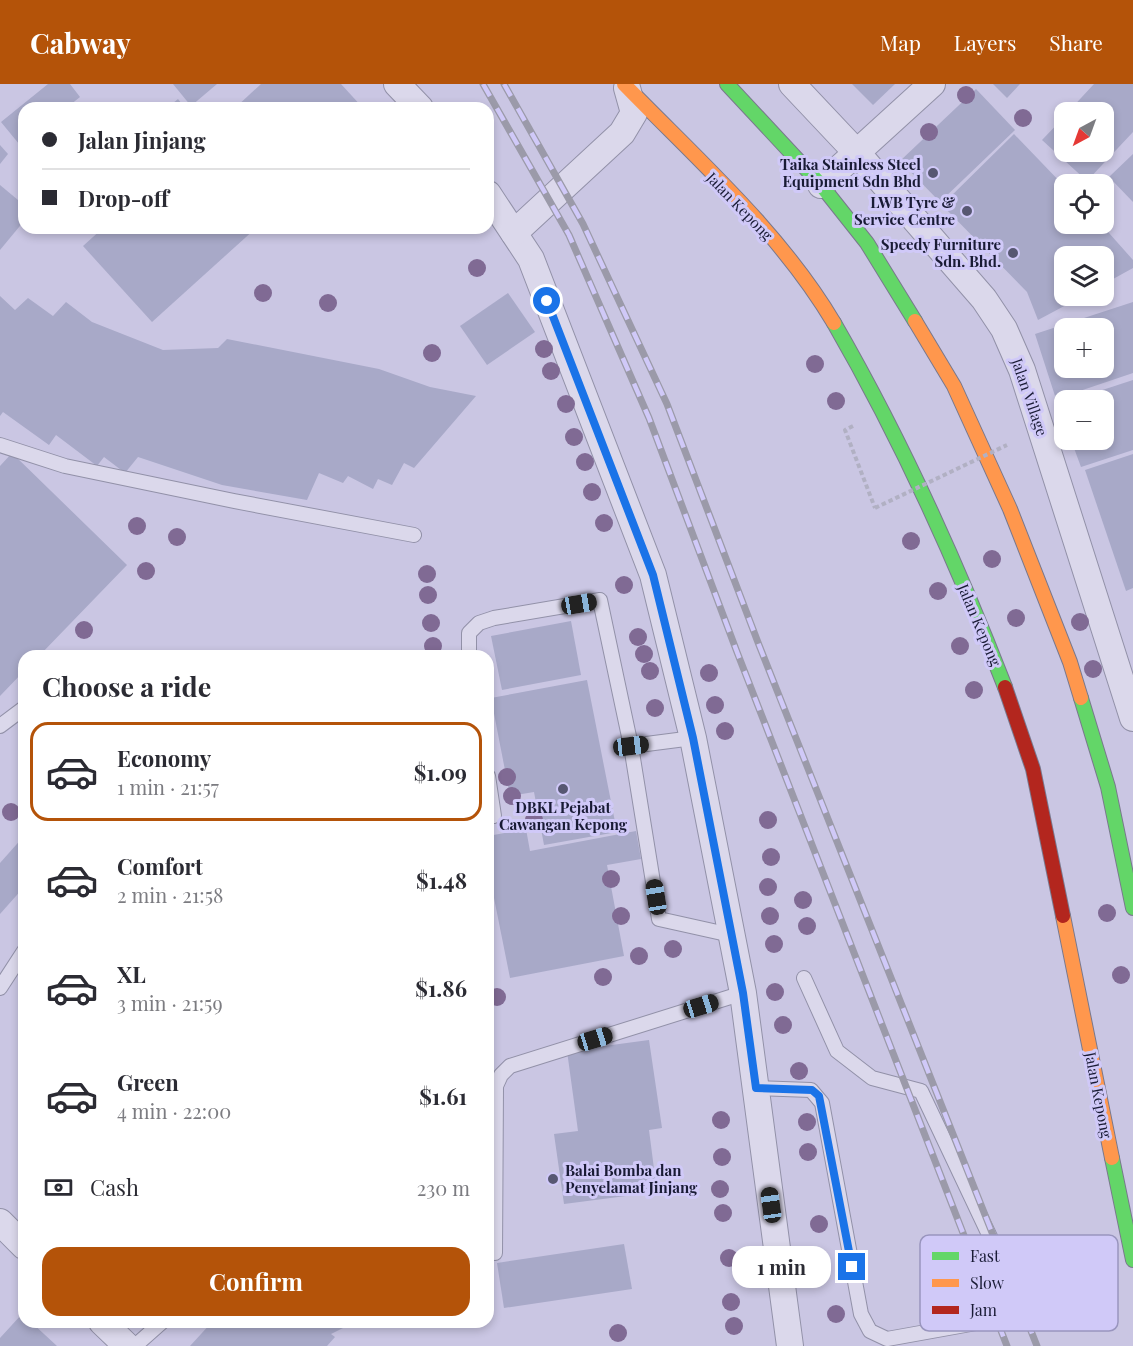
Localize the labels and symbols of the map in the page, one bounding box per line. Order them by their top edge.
north arrow [1054,102,1114,162]
place label: Taika Stainless Steel Equipment Sdn Bhd [780,154,921,191]
marker: Taika Stainless Steel Equipment Sdn Bhd [926,166,940,180]
street label: Jalan Kepong [702,167,778,244]
place label: LWB Tyre & Service Centre [854,192,956,229]
marker: LWB Tyre & Service Centre [960,204,974,218]
place label: Speedy Furniture Sdn. Bhd. [881,234,1001,271]
marker: Speedy Furniture Sdn. Bhd. [1006,246,1020,260]
route start [533,287,560,314]
street label: Jalan Village [1007,355,1053,438]
street label: Jalan Kepong [953,580,1006,669]
car [560,592,598,616]
car [612,735,650,757]
marker: DBKL Pejabat Cawangan Kepong [556,782,570,796]
place label: DBKL Pejabat Cawangan Kepong [499,797,628,834]
car [644,878,668,916]
car [681,992,721,1020]
car [575,1025,615,1053]
street label: Jalan Kepong [1081,1049,1117,1140]
place label: Balai Bomba dan Penyelamat Jinjang [565,1160,698,1197]
marker: Balai Bomba dan Penyelamat Jinjang [546,1172,560,1186]
car [760,1186,782,1224]
legend [920,1235,1118,1331]
text: Fast [970,1245,1000,1266]
callout: 1 min [732,1246,831,1288]
route end [838,1253,865,1280]
text: Slow [970,1272,1005,1293]
text: Jam [969,1299,997,1320]

